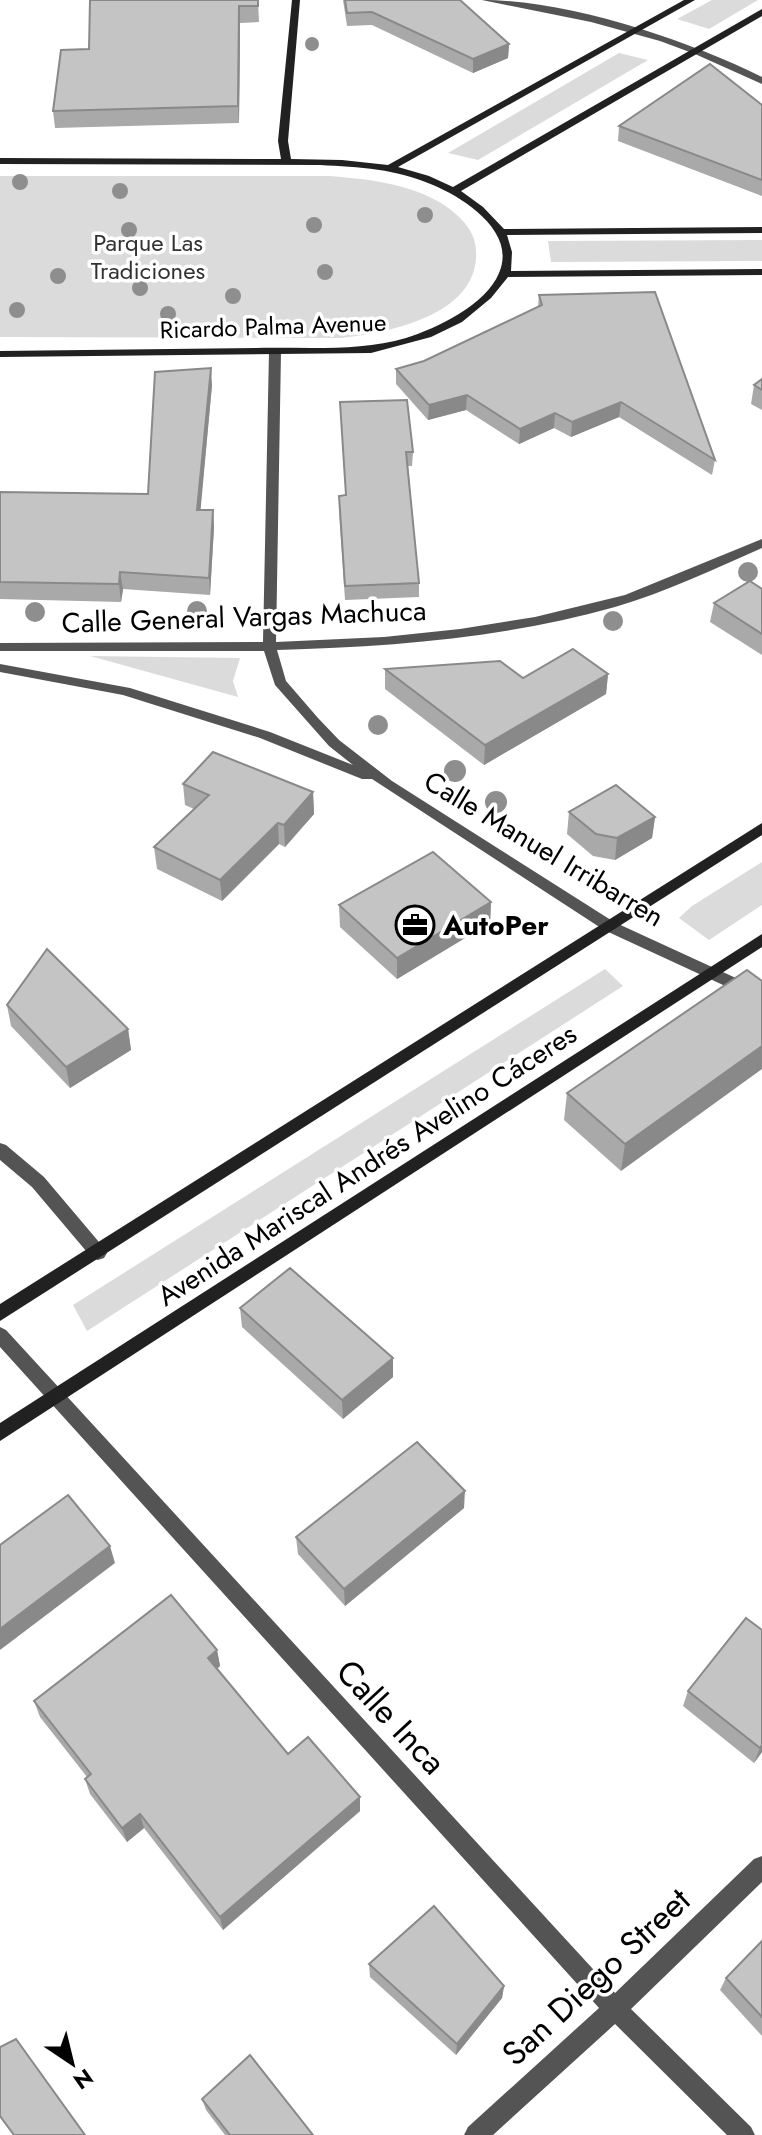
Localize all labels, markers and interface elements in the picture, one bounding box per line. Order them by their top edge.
park label: Parque Las Tradiciones [91,225,205,288]
street label: Ricardo Palma Avenue [159,305,387,347]
street label: Calle General Vargas Machuca [61,590,427,644]
street label: Calle Manuel Irribarren [416,761,672,937]
office icon: AutoPer [394,904,436,946]
place label: AutoPer [442,905,549,946]
street label: Avenida Mariscal Andrés Avelino Cáceres [149,1014,585,1316]
street label: Calle Inca [325,1648,457,1786]
street label: San Diego Street [491,1877,701,2077]
north arrow [32,2023,112,2103]
text: N [67,2061,100,2097]

